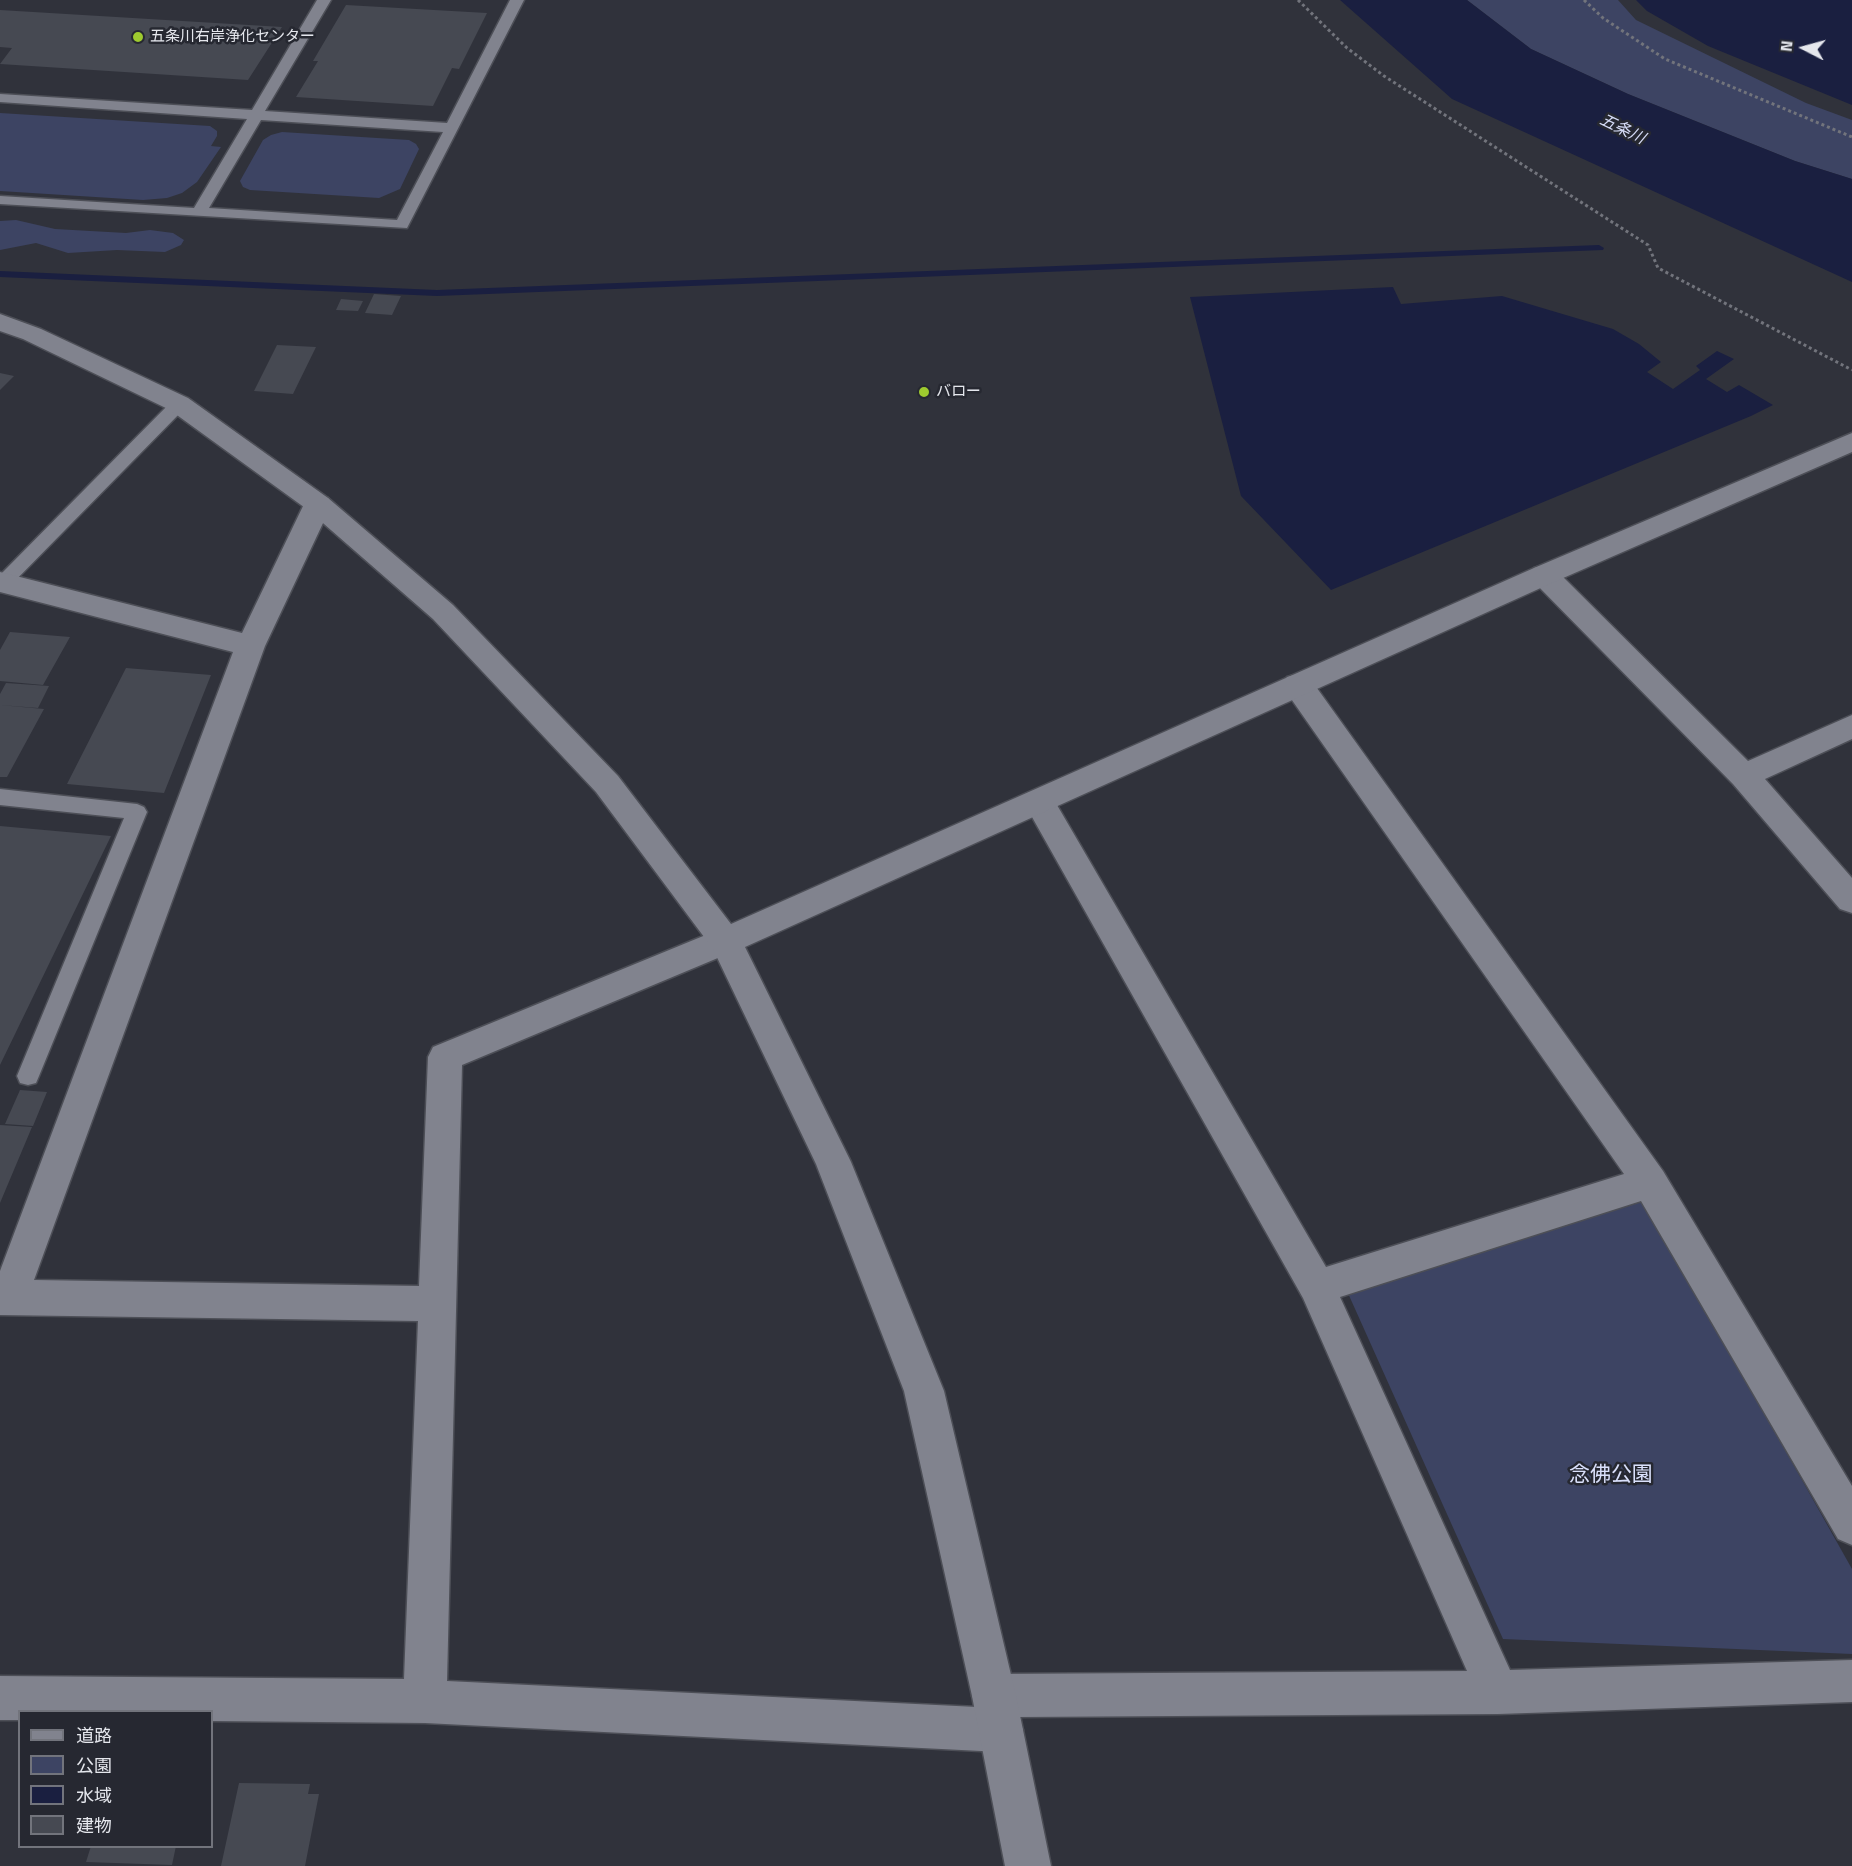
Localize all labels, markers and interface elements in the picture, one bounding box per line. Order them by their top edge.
north arrow [1774,18,1834,78]
place label: 五条川右岸浄化センター [150,28,315,46]
marker: 五条川右岸浄化センター [131,30,145,44]
text: N [1774,39,1799,53]
water label: 五条川 [1596,111,1648,149]
place label: バロー [936,383,981,401]
marker: バロー [917,385,931,399]
park label: 念佛公園 [1569,1463,1653,1489]
legend [18,1710,213,1848]
text: 道路 [76,1722,112,1749]
text: 公園 [76,1752,112,1779]
text: 水域 [76,1782,112,1809]
text: 建物 [76,1812,112,1839]

